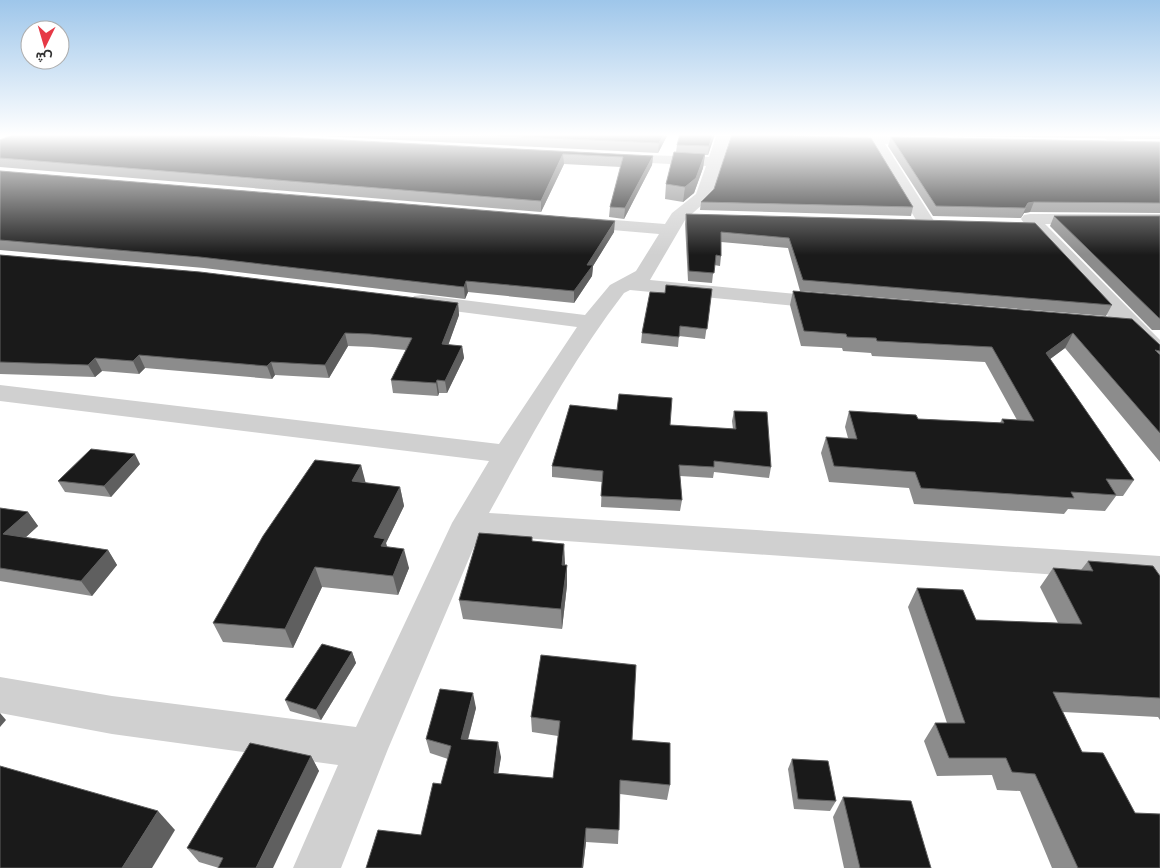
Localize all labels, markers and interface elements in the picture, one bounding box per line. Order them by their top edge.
north arrow [20,20,70,70]
text: ش [35,48,53,67]

